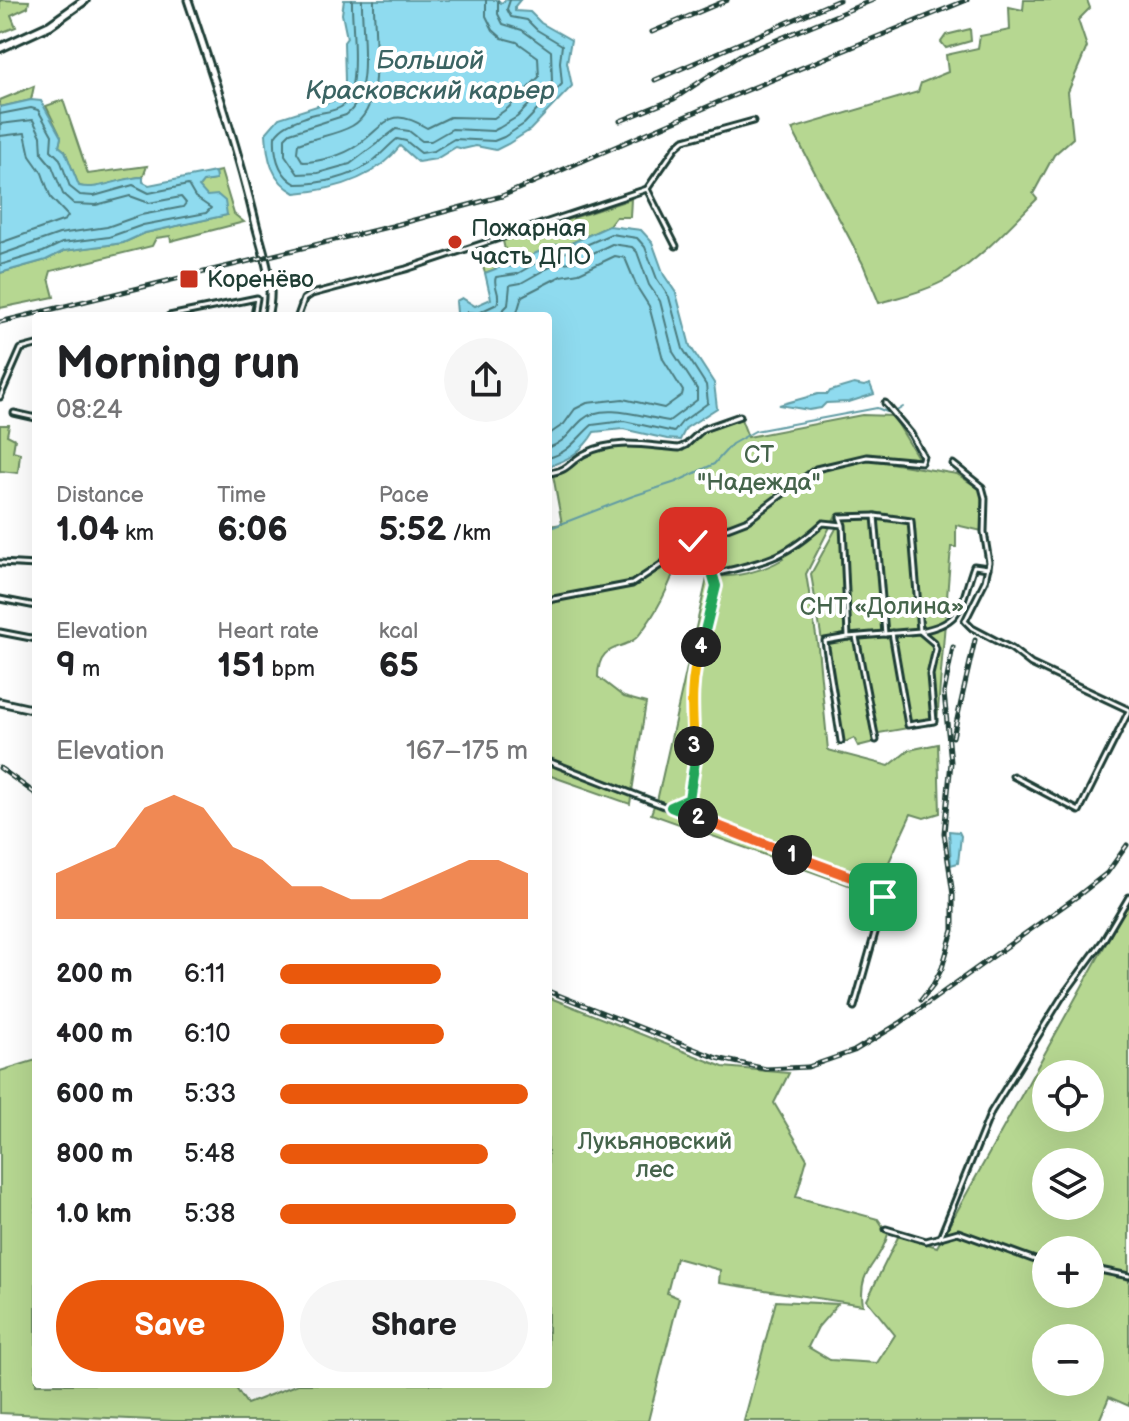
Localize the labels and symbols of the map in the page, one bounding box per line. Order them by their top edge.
water label: Большой Красковский карьер [305,46,555,107]
place label: Пожарная часть ДПО [471,214,591,271]
marker: Пожарная часть ДПО [446,233,464,251]
place label: Коренёво [207,265,314,294]
marker: Коренёво [178,268,200,290]
park label: СТ "Надежда" [697,440,821,497]
pin [659,507,727,575]
park label: СНТ «Долина» [800,592,964,621]
pin: 4 [681,627,721,667]
pin: 3 [674,726,714,766]
pin: 2 [678,798,718,838]
pin: 1 [772,835,812,875]
pin [849,863,917,931]
park label: Лукьяновский лес [577,1127,732,1184]

